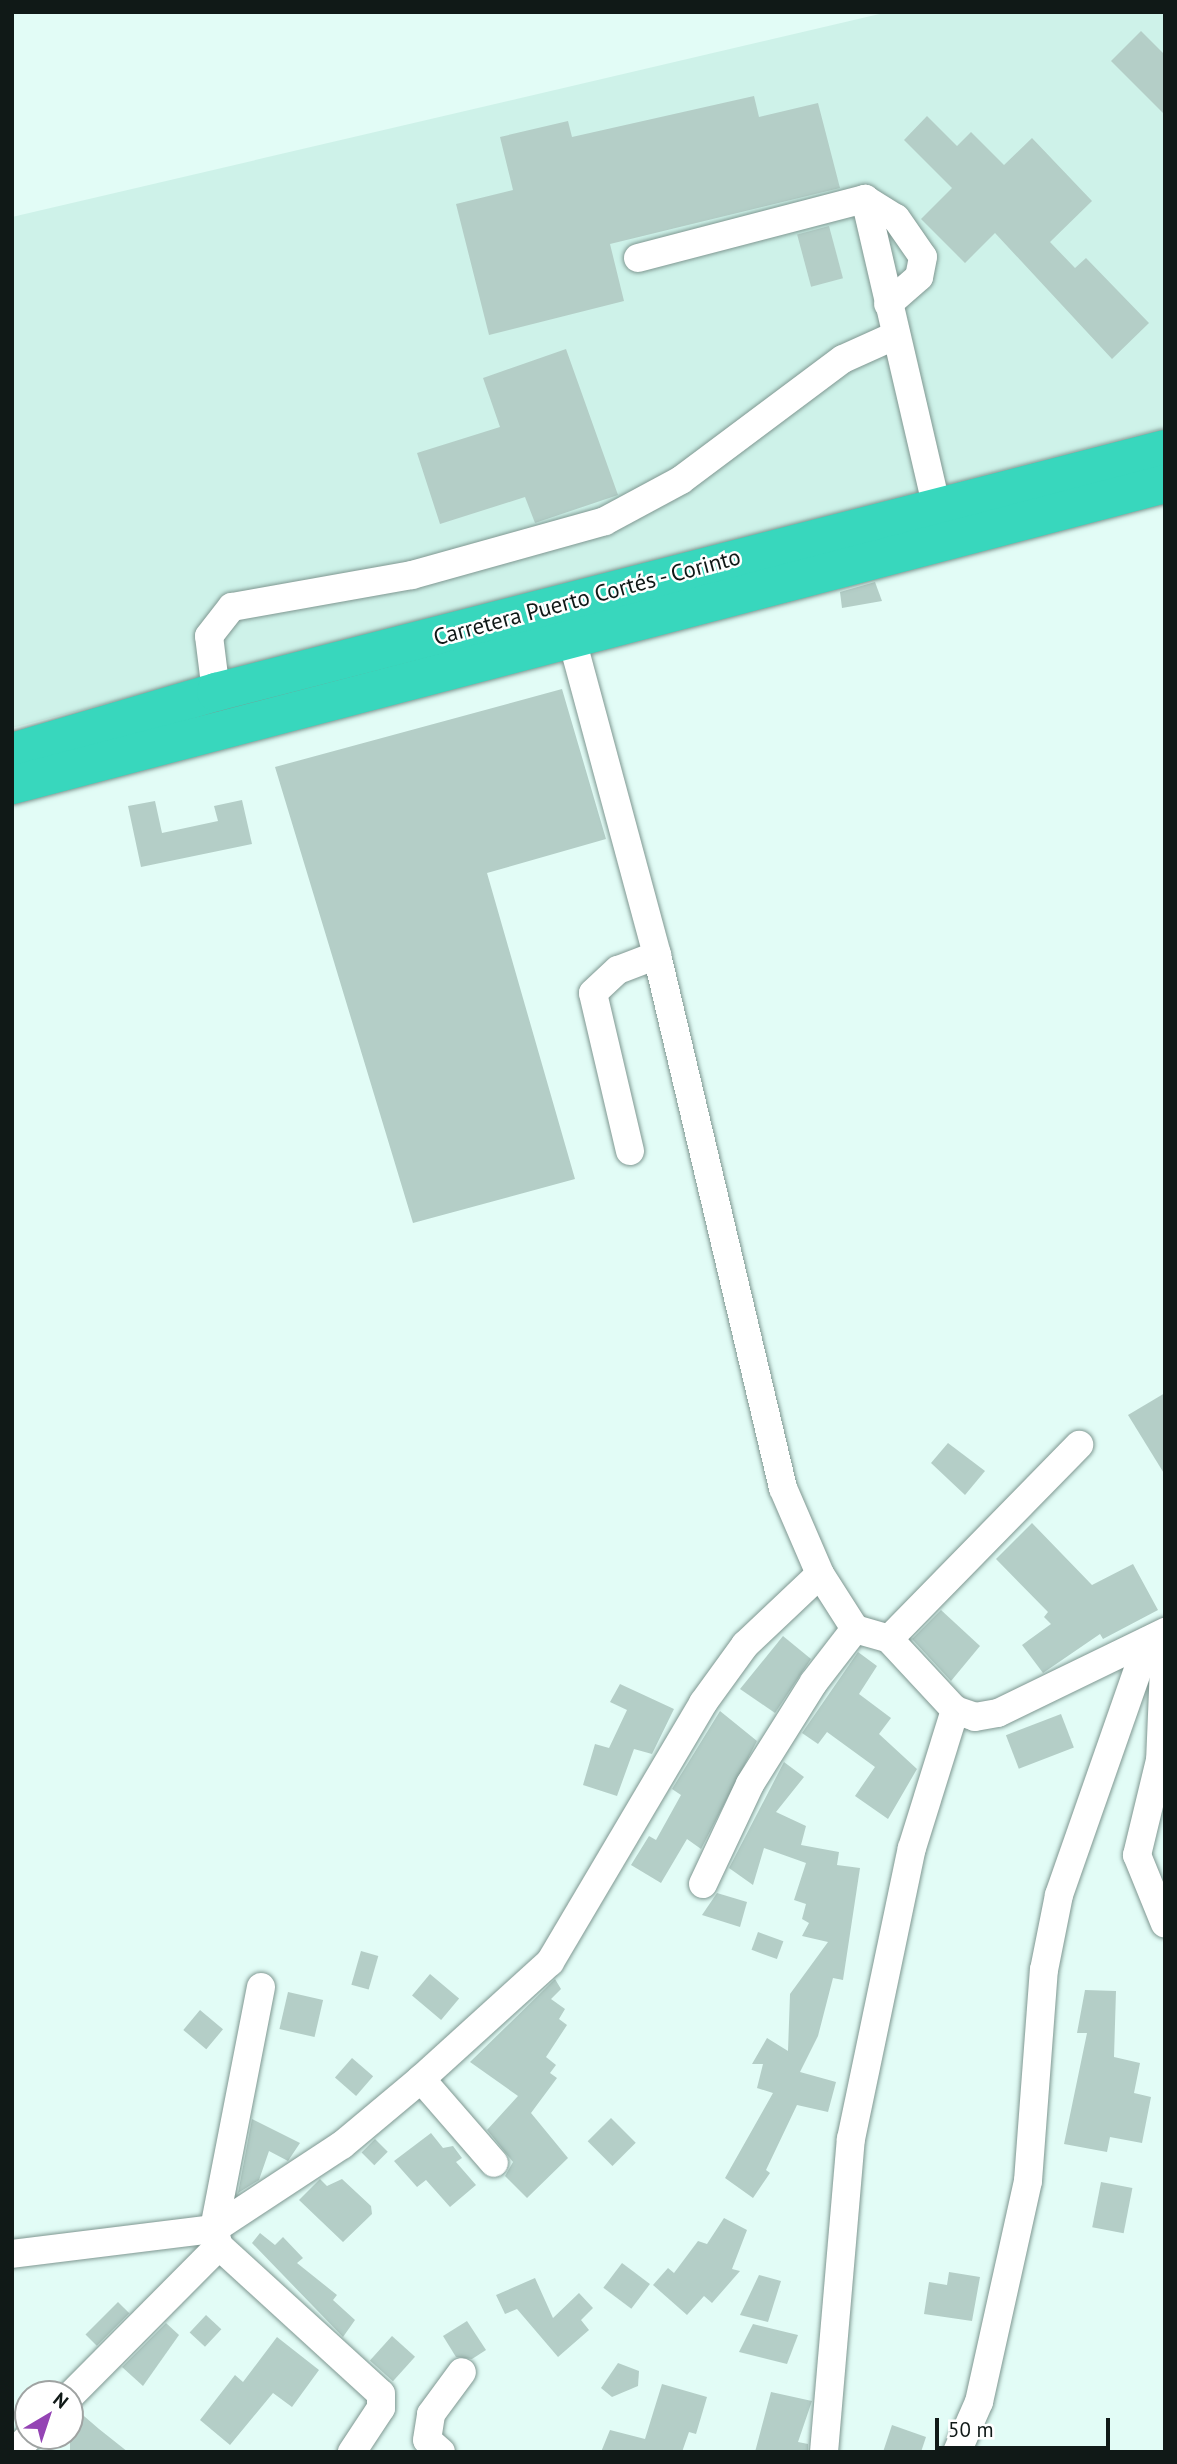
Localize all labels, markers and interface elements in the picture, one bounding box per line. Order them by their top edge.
street label: Carretera Puerto Cortés - Corinto [429,542,745,652]
north arrow [14,2380,84,2450]
text: N [49,2387,73,2413]
scale bar [939,2404,1114,2448]
text: 50 m [948,2416,994,2443]

